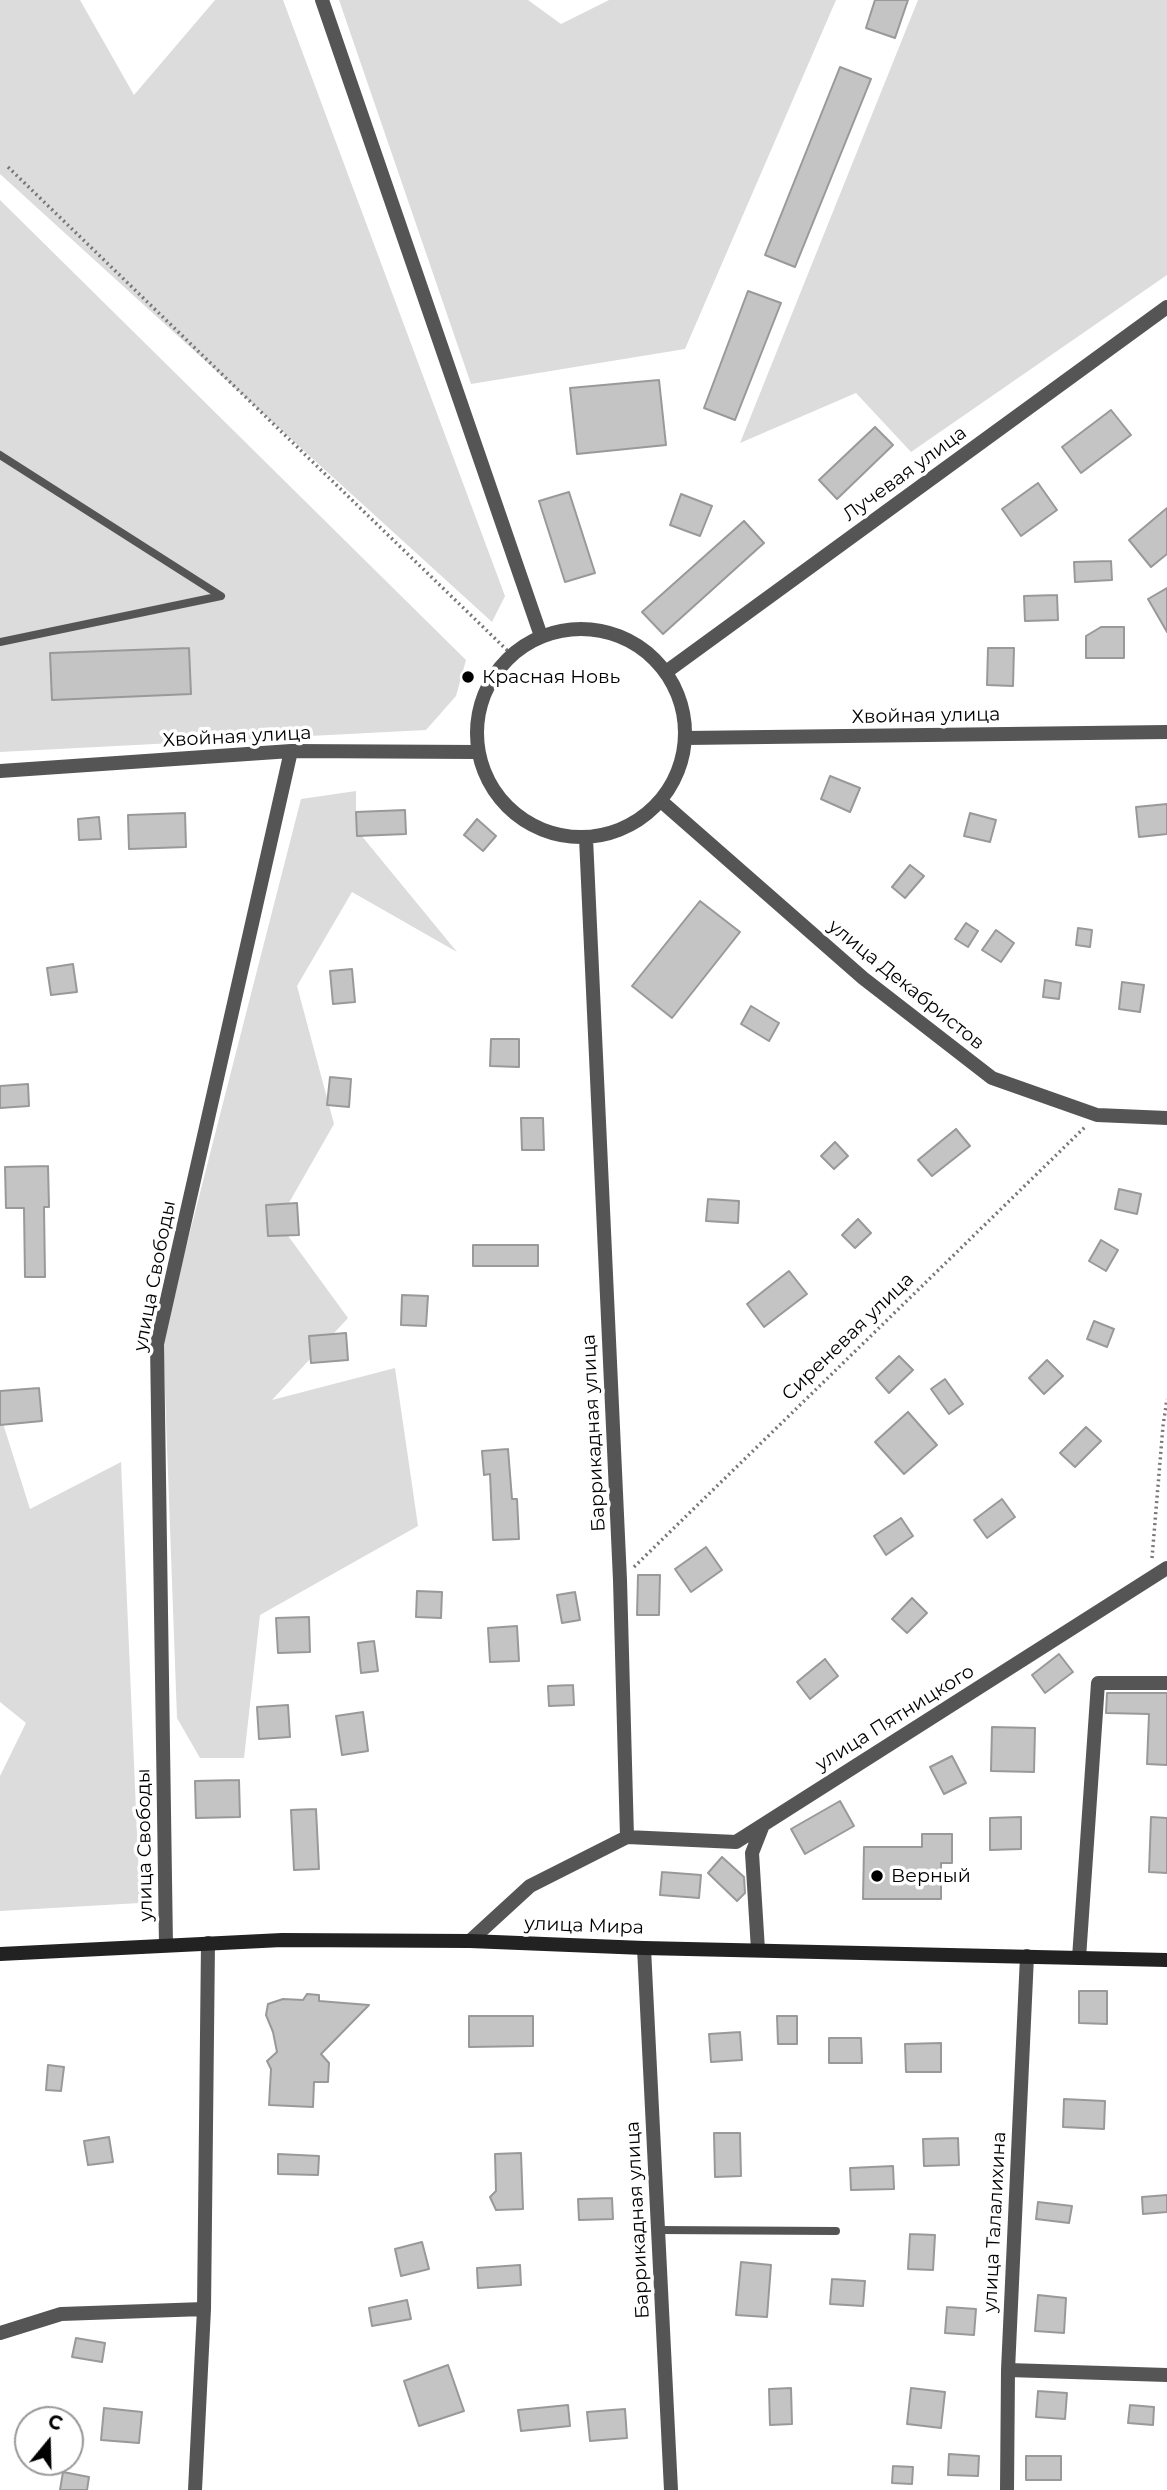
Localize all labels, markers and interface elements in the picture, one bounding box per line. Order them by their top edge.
street label: Лучевая улица [839,422,971,526]
place label: Красная Новь [482,666,620,688]
marker: Красная Новь [460,669,476,685]
street label: Хвойная улица [852,703,1000,729]
street label: Хвойная улица [162,722,312,752]
street label: улица Декабристов [823,915,989,1055]
street label: улица Свободы [129,1199,181,1353]
street label: Сиреневая улица [777,1268,919,1406]
street label: Баррикадная улица [577,1334,611,1532]
street label: улица Пятницкого [811,1660,979,1776]
street label: улица Свободы [132,1768,158,1922]
place label: Верный [891,1865,971,1887]
marker: Верный [869,1868,885,1884]
street label: улица Мира [524,1913,644,1939]
street label: Баррикадная улица [621,2121,655,2319]
street label: улица Талалихина [979,2131,1011,2313]
north arrow [14,2406,84,2476]
text: С [45,2409,66,2436]

